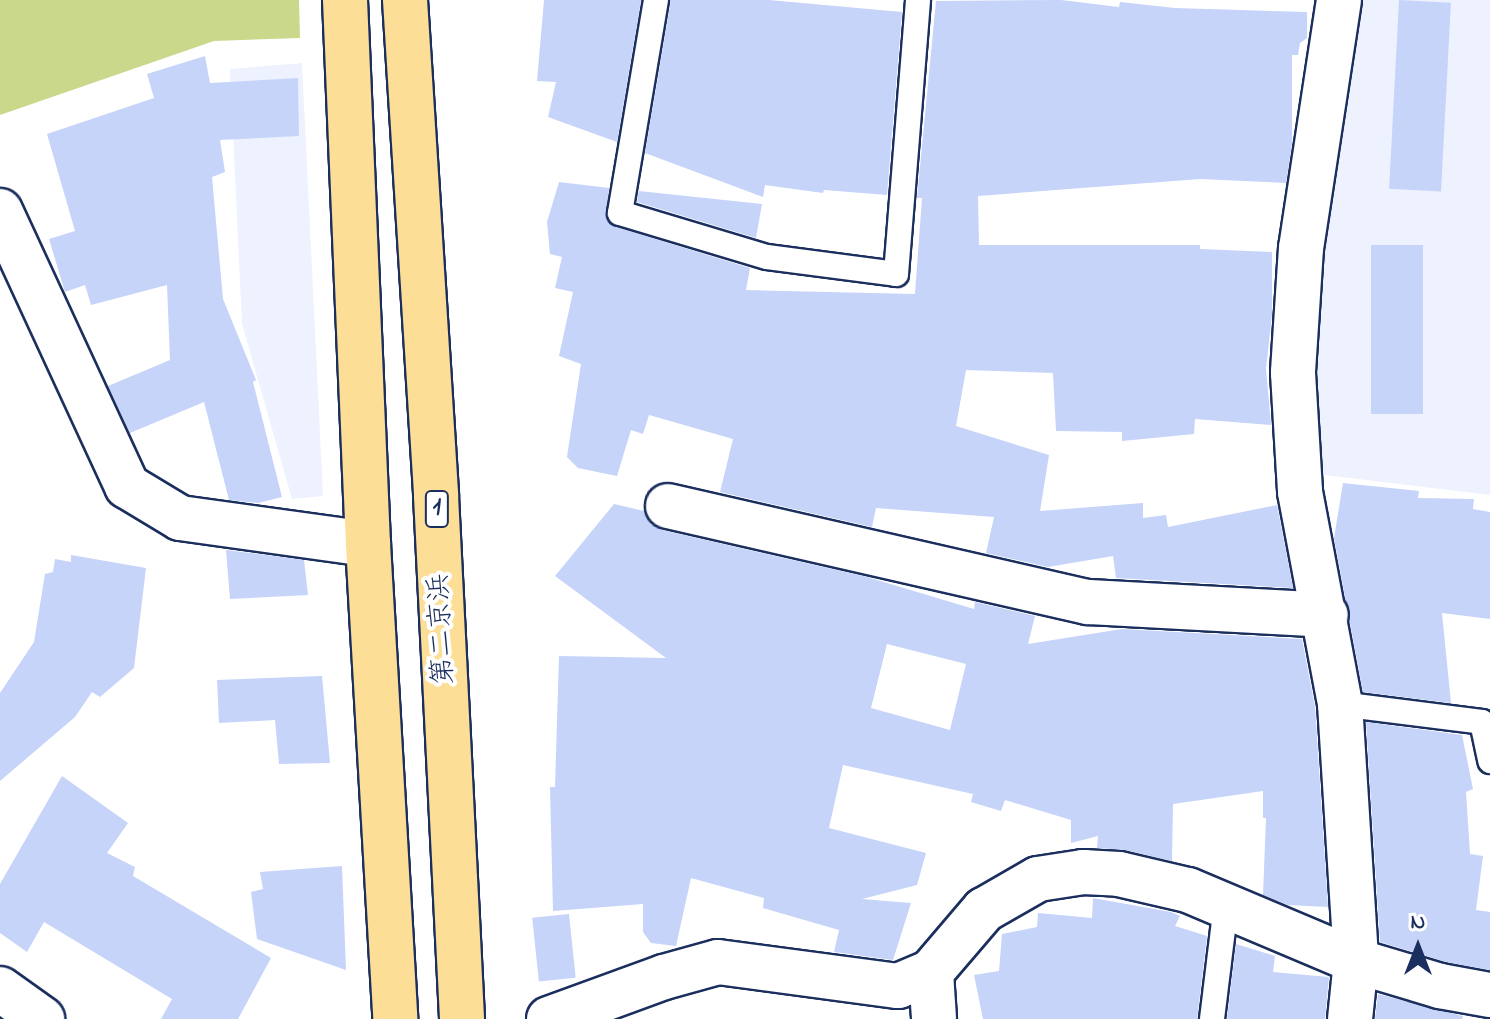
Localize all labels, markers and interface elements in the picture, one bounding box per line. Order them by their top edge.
road number: 1 [423,487,451,531]
street label: 第二京浜 [423,572,463,686]
north arrow [1378,907,1458,987]
text: N [1411,907,1425,939]

